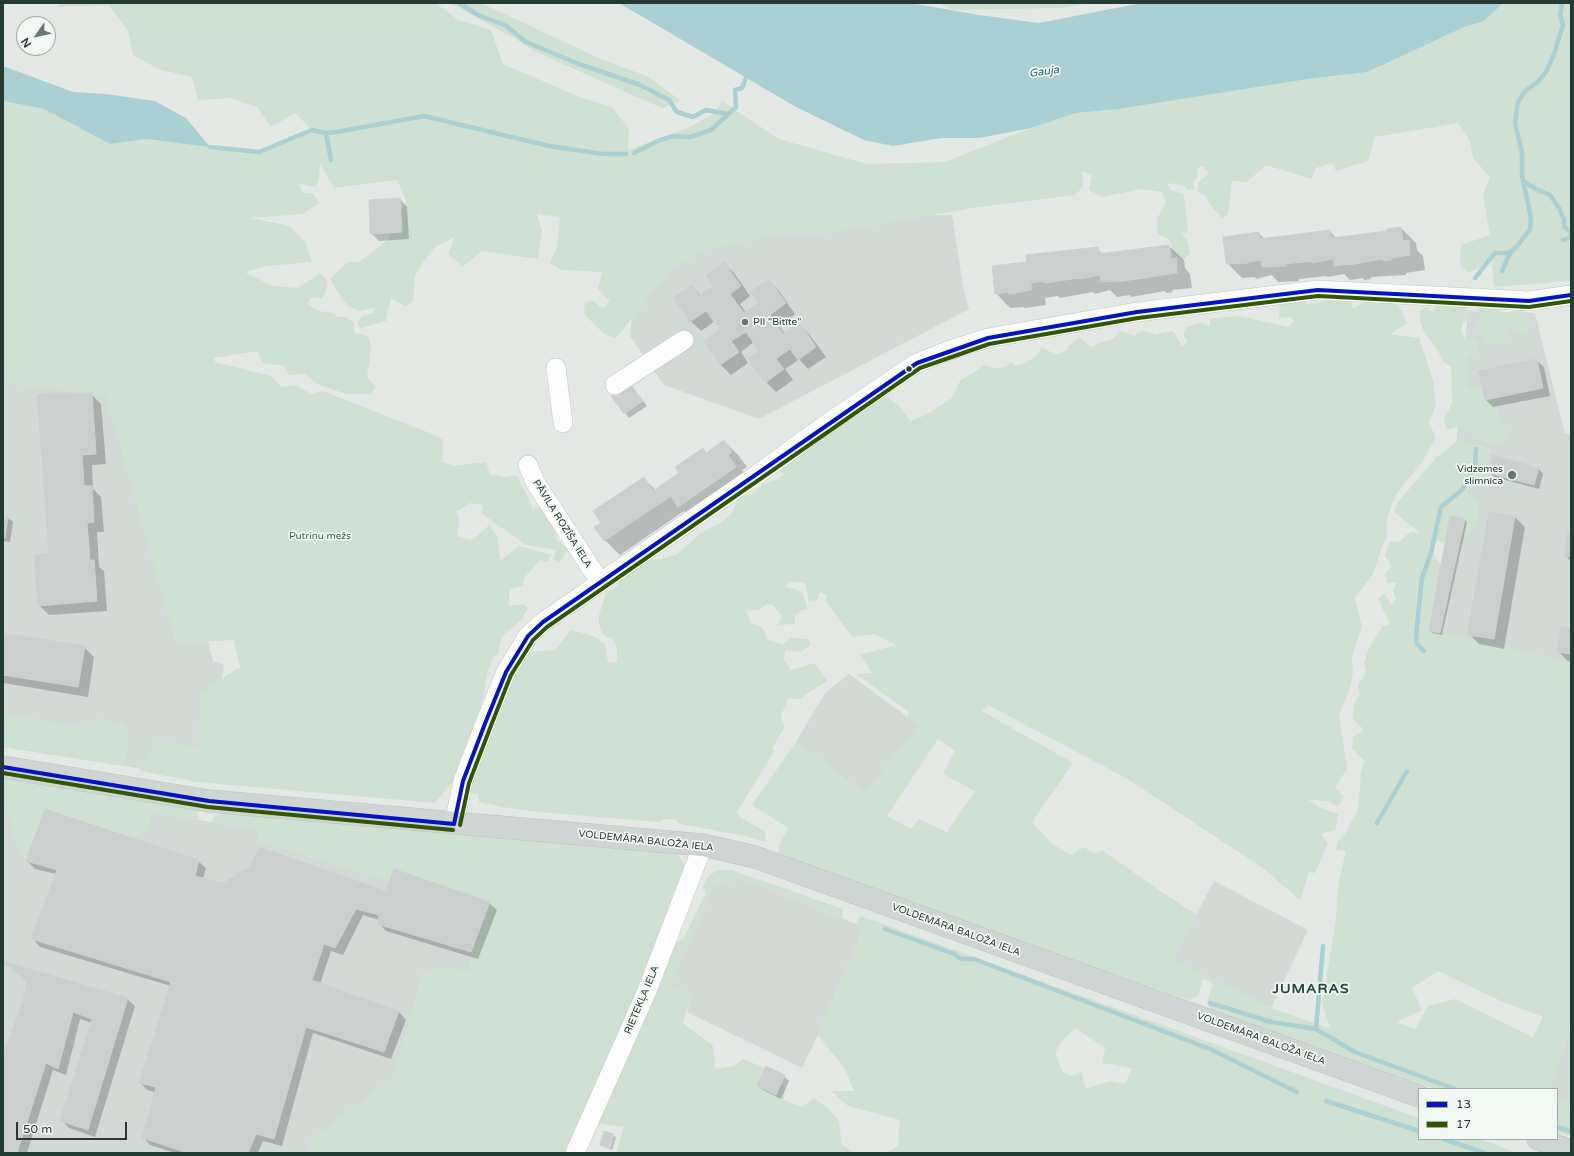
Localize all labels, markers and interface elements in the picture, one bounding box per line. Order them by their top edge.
north arrow [16,16,56,56]
text: N [19,35,34,50]
water label: Gauja [1028,63,1060,81]
place label: PII "Bitīte" [753,316,801,328]
marker: PII "Bitīte" [740,317,750,327]
unlabelled marker [904,364,914,374]
place label: Vidzemes slimnīca [1457,463,1503,486]
marker: Vidzemes slimnīca [1506,469,1518,481]
street label: PĀVILA ROZĪŠA IELA [530,478,594,570]
park label: Putriņu mežs [289,530,351,542]
street label: VOLDEMĀRA BALOŽA IELA [578,828,714,854]
street label: VOLDEMĀRA BALOŽA IELA [890,901,1022,959]
street label: RIETEKĻA IELA [622,964,662,1036]
district label: JUMARAS [1272,981,1350,997]
street label: VOLDEMĀRA BALOŽA IELA [1195,1010,1327,1068]
legend [1418,1088,1558,1140]
text: 13 [1456,1097,1471,1111]
scale bar [18,1114,129,1140]
text: 17 [1456,1117,1471,1131]
text: 50 m [23,1122,52,1136]

